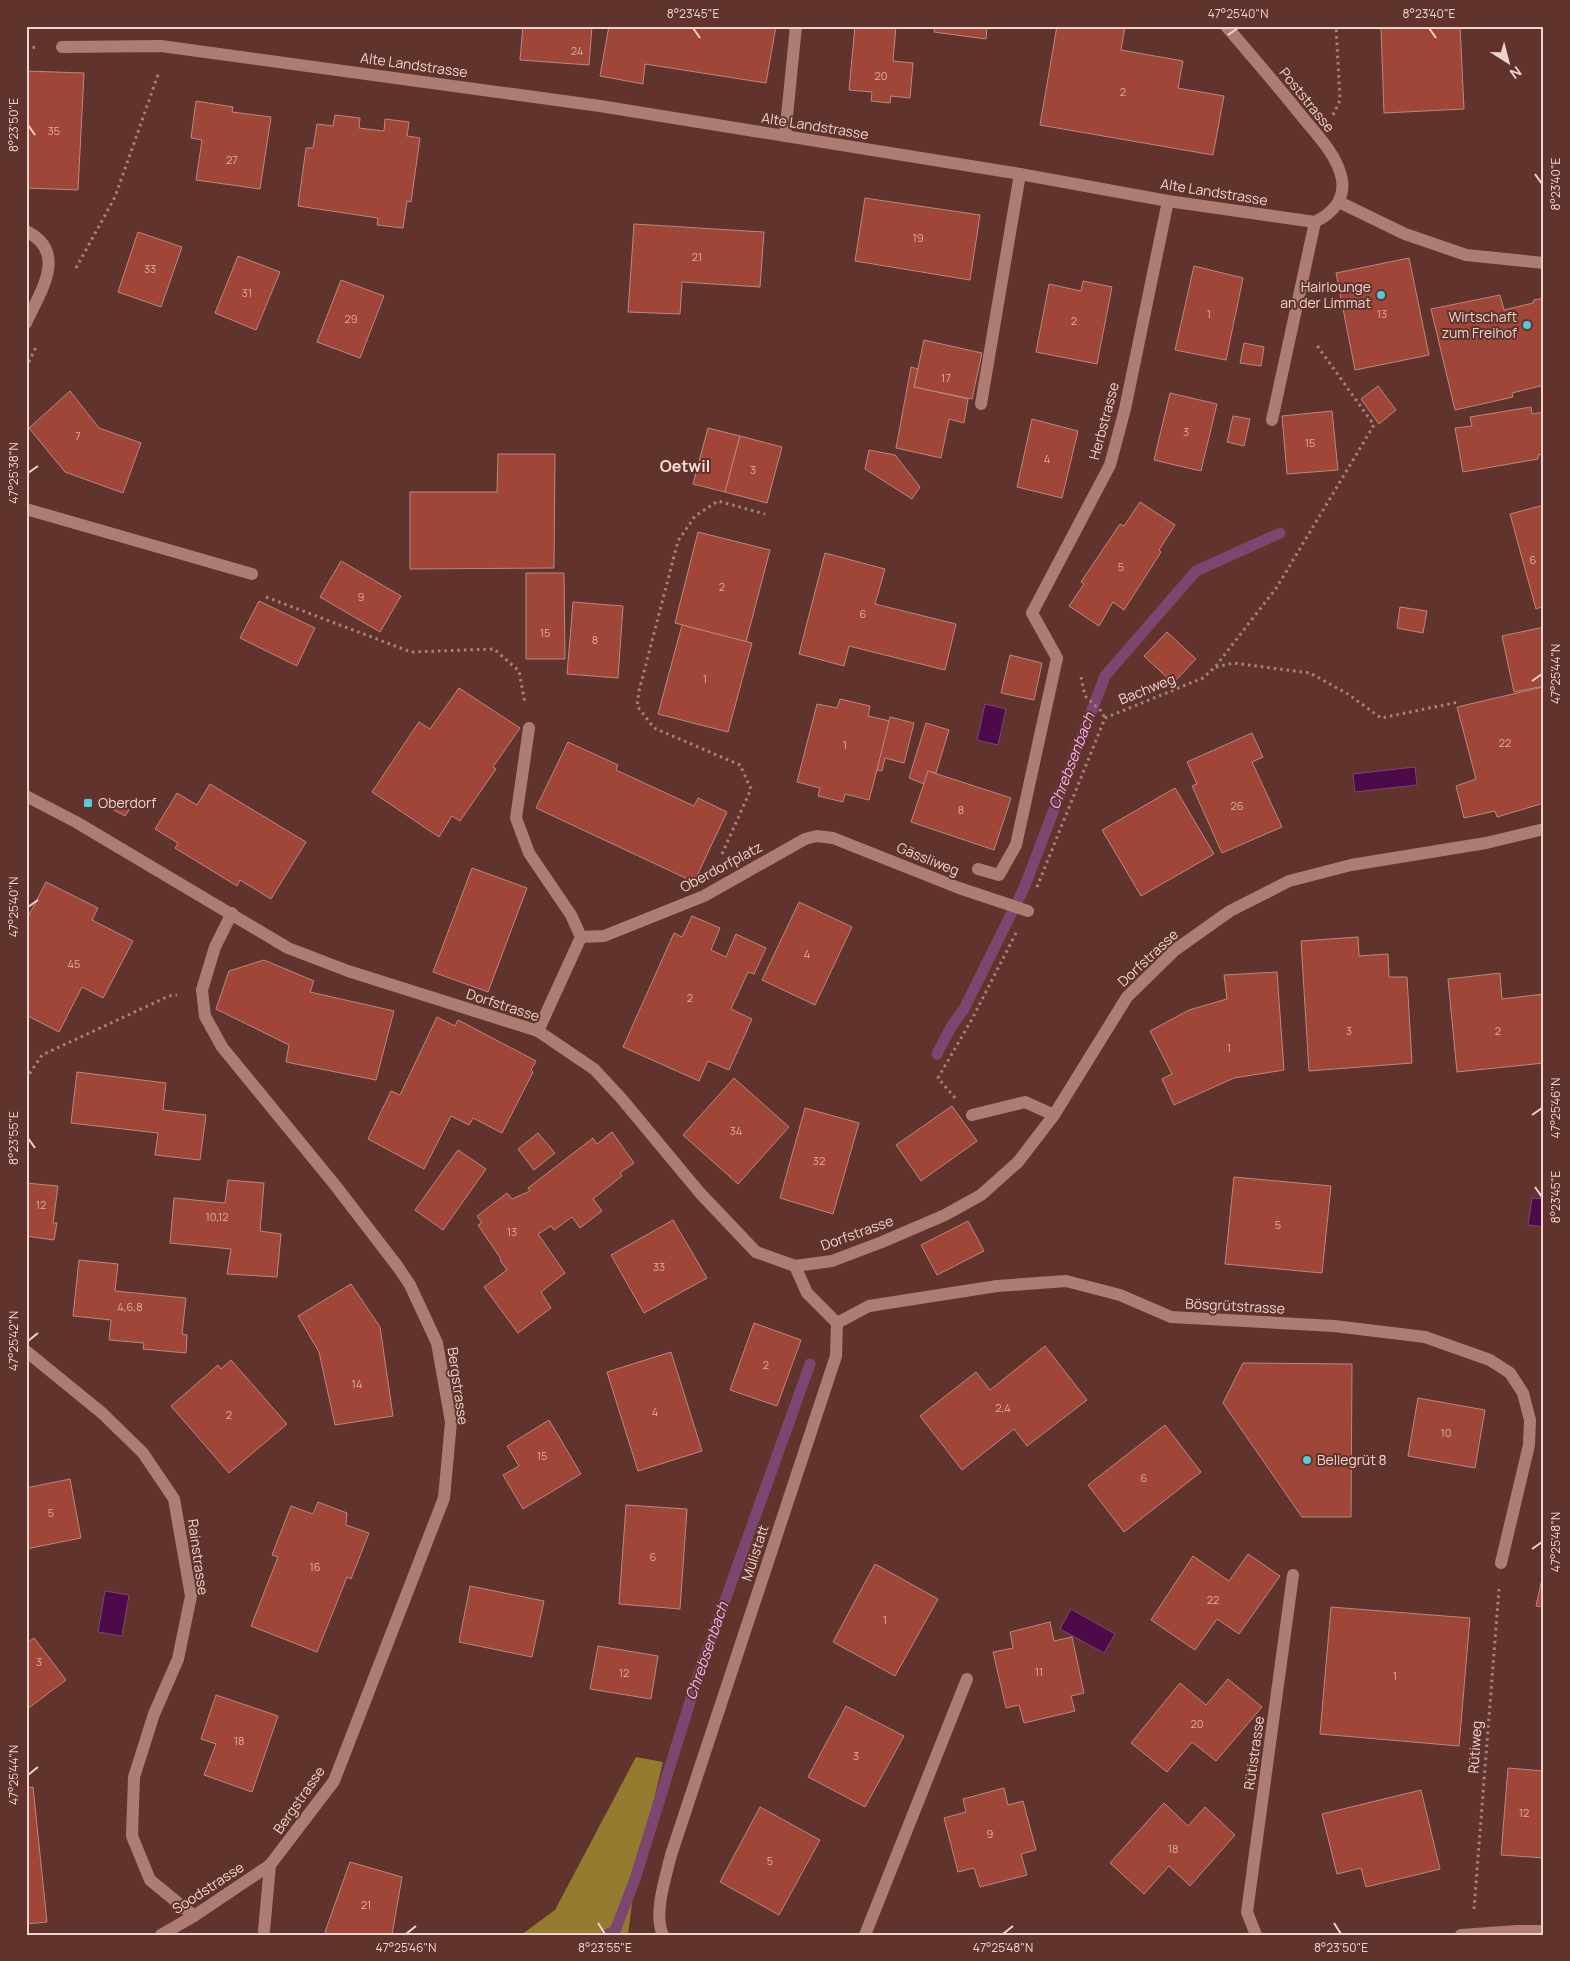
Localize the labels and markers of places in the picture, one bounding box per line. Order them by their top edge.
place label: Hairlounge an der Limmat [1280,277,1371,312]
marker: Hairlounge an der Limmat [1375,289,1387,301]
place label: Wirtschaft zum Freihof [1442,307,1517,342]
marker: Wirtschaft zum Freihof [1521,319,1533,331]
place label: Oberdorf [98,793,156,812]
marker: Oberdorf [82,797,94,809]
place label: Bellegrüt 8 [1317,1450,1387,1469]
marker: Bellegrüt 8 [1301,1454,1313,1466]

